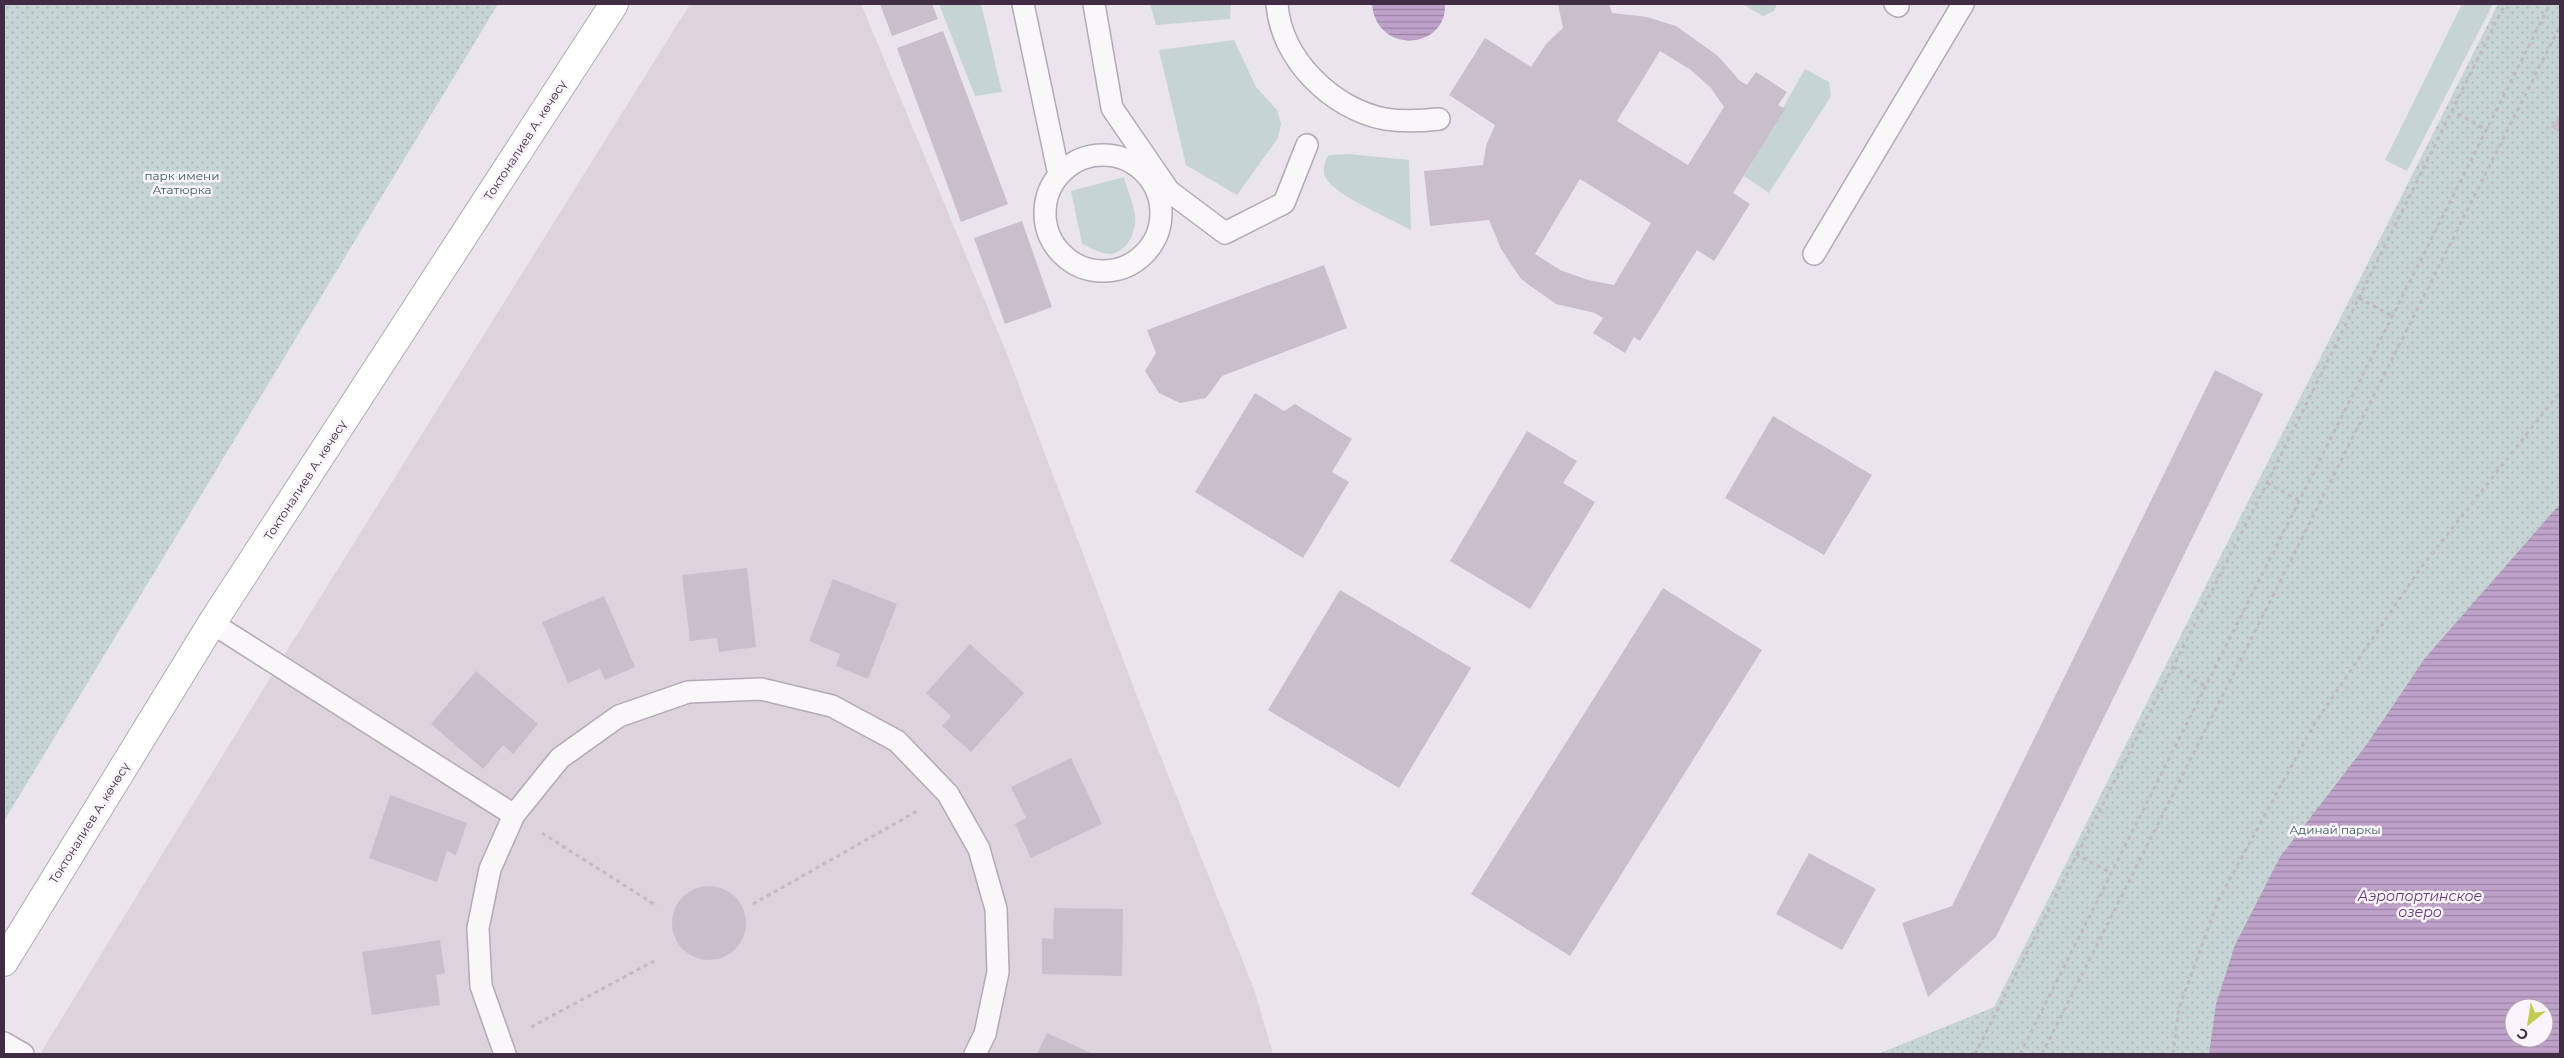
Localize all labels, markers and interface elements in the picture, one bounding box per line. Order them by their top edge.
street label: Токтоналиев А. көчөсү [481,77,570,203]
park label: парк имени Ататюрка [145,168,219,197]
street label: Токтоналиев А. көчөсү [261,417,350,543]
street label: Токтоналиев А. көчөсү [45,759,133,886]
park label: Адинай паркы [2289,822,2381,837]
water label: Аэропортинское озеро [2357,887,2482,921]
north arrow [2504,998,2554,1048]
text: С [2514,1024,2531,1045]

